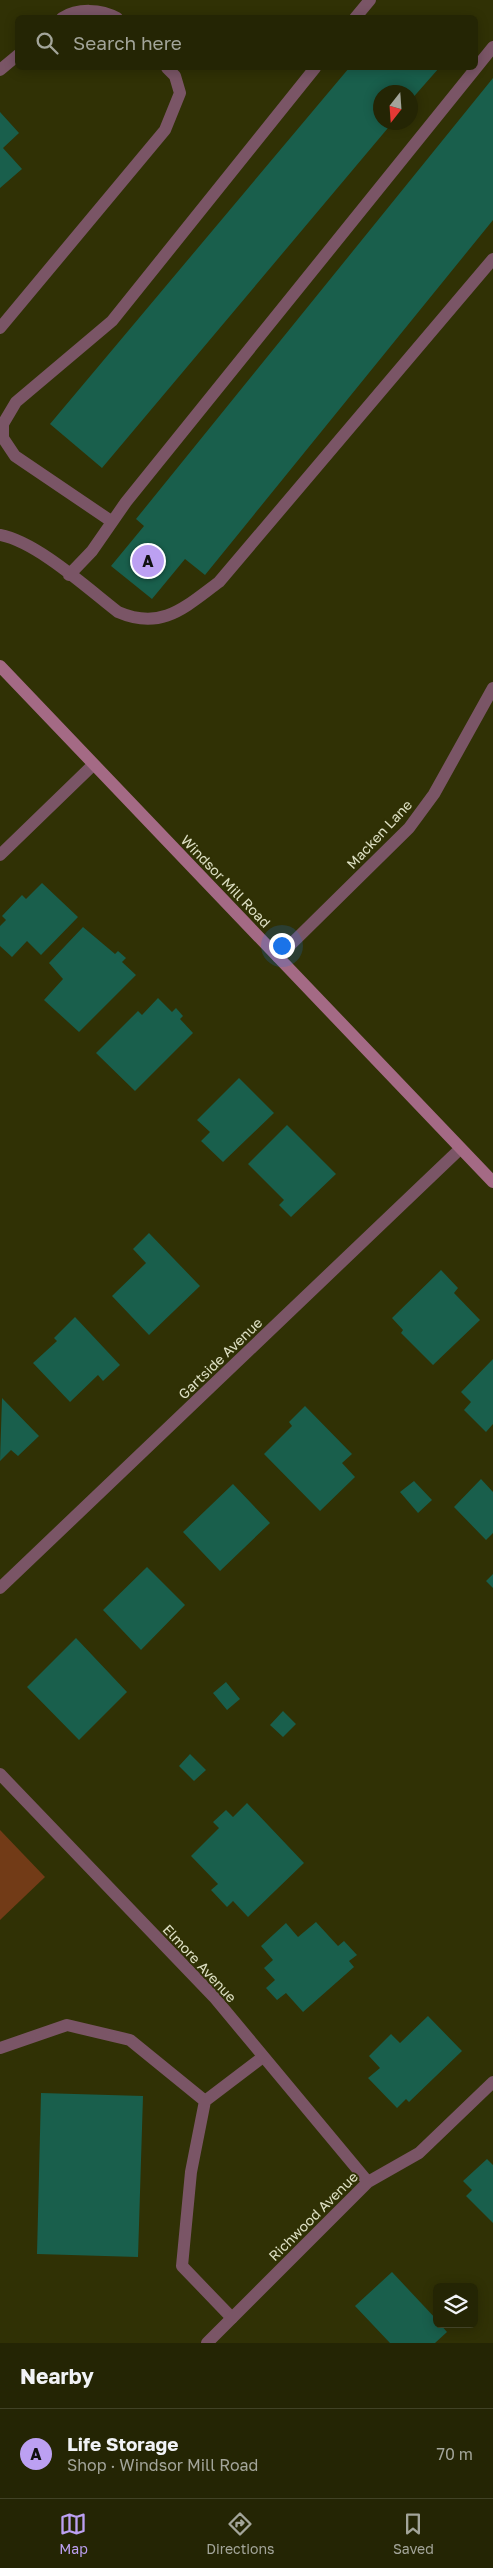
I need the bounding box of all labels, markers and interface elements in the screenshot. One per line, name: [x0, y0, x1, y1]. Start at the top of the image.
search box: [15, 15, 478, 70]
icon: search: [33, 29, 61, 57]
text: Search here: [73, 31, 182, 54]
north arrow: [373, 85, 418, 130]
pin: A: [132, 542, 164, 580]
street label: Macken Lane: [343, 796, 415, 872]
street label: Windsor Mill Road: [178, 831, 274, 931]
your location: [269, 933, 295, 959]
street label: Gartside Avenue: [175, 1314, 265, 1402]
street label: Elmore Avenue: [160, 1921, 240, 2005]
street label: Richwood Avenue: [265, 2168, 361, 2264]
map controls: [433, 2283, 478, 2328]
button: layers: [433, 2283, 478, 2328]
text: Nearby: [20, 2363, 94, 2389]
text: Life Storage: [67, 2432, 178, 2455]
text: A: [30, 2444, 42, 2464]
text: 70 m: [436, 2444, 473, 2464]
text: Shop · Windsor Mill Road: [67, 2455, 258, 2475]
tab: Map: [59, 2510, 88, 2557]
tab: Directions: [206, 2510, 275, 2557]
tab: Saved: [393, 2510, 434, 2557]

